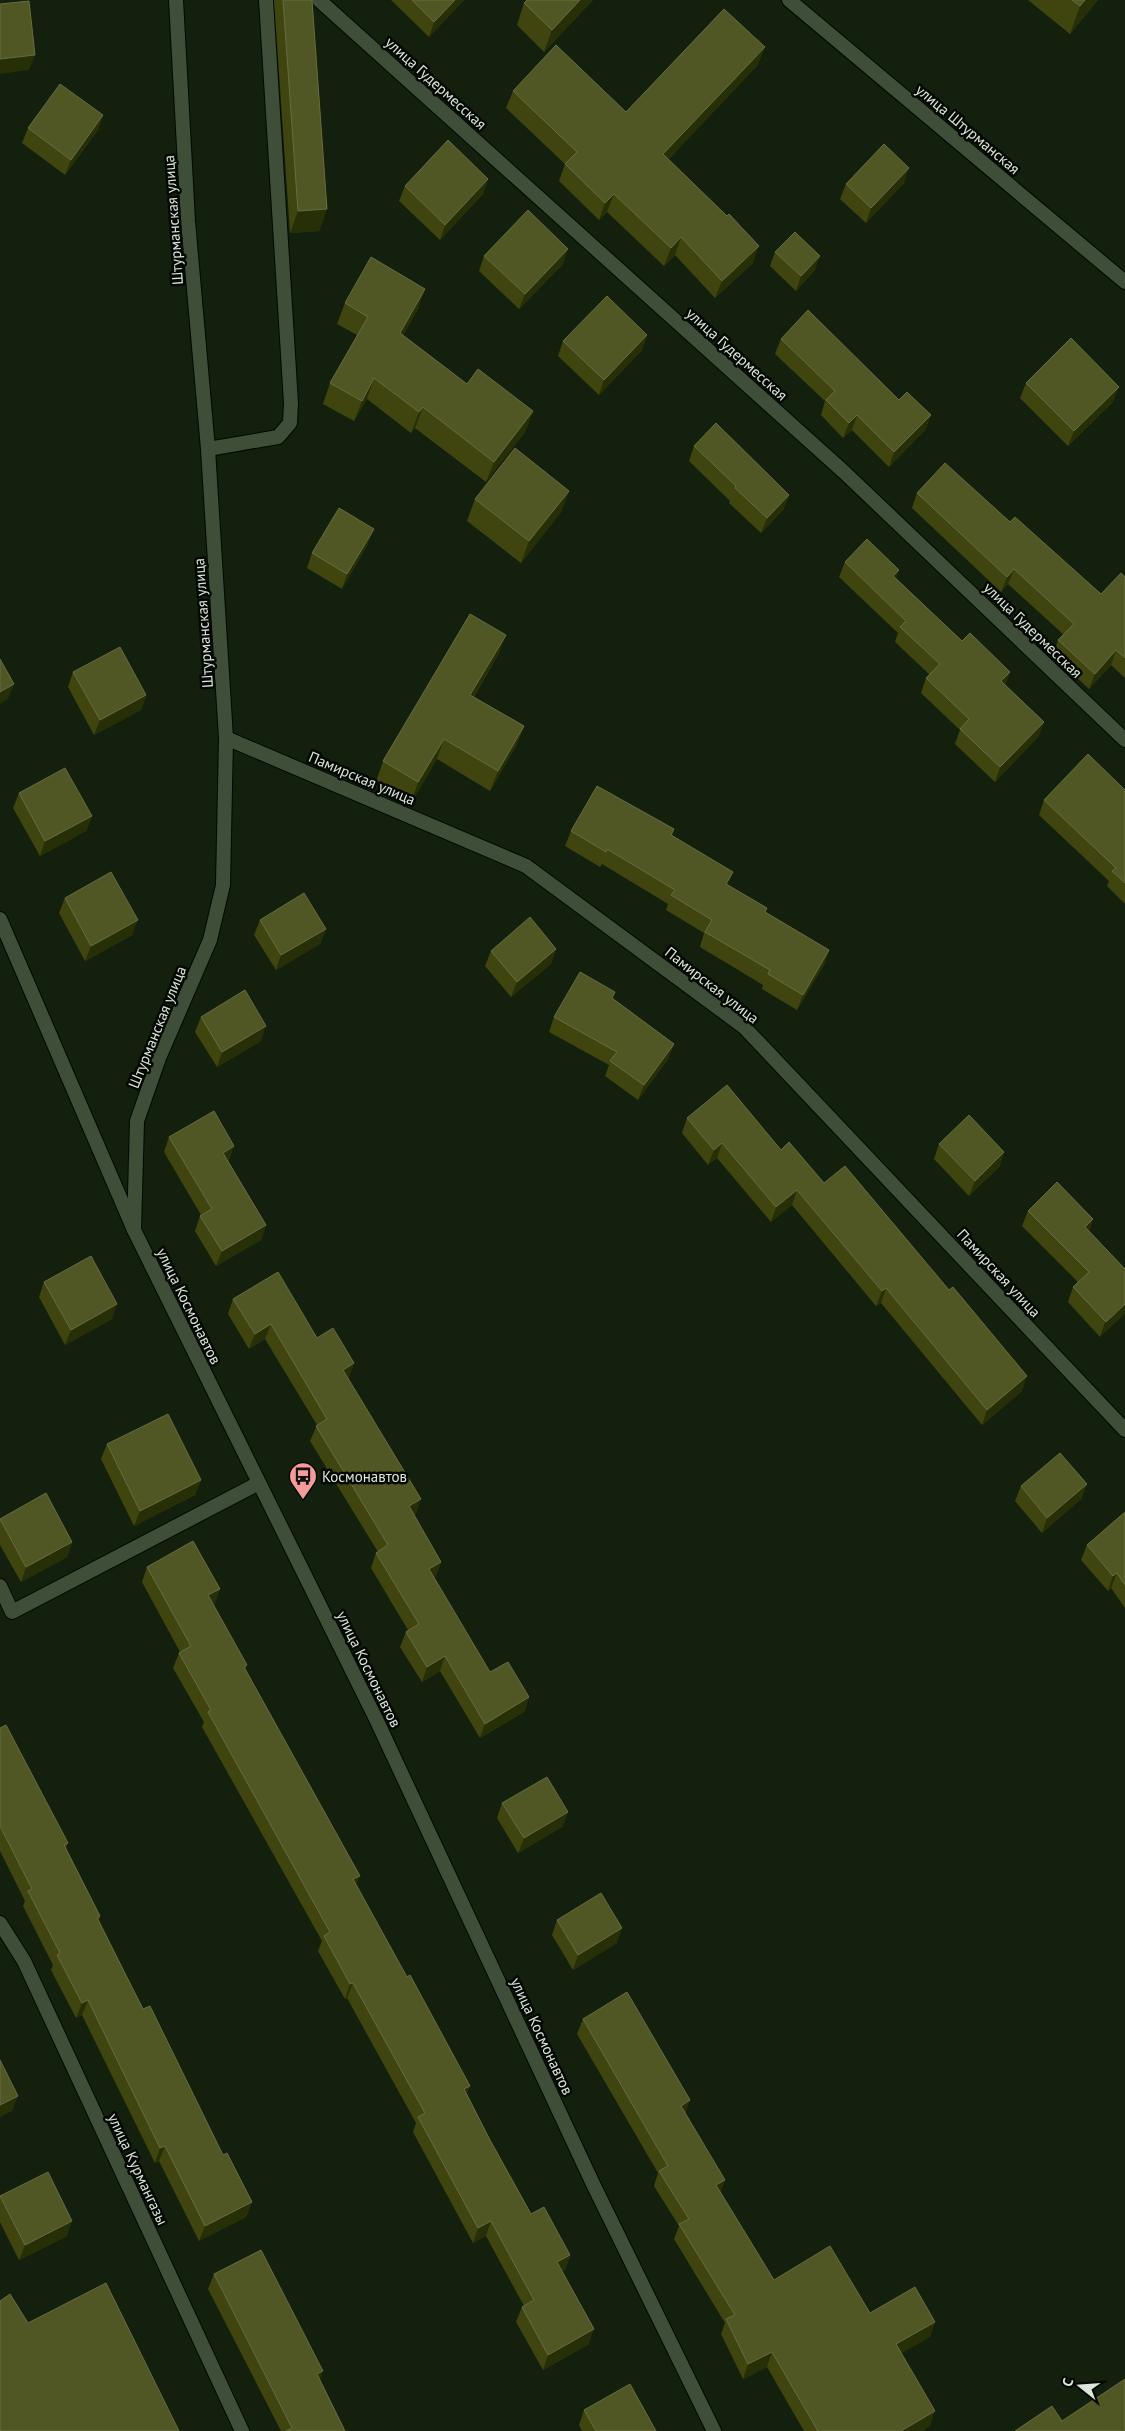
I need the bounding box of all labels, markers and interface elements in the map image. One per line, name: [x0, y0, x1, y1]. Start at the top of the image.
street label: улица Гудермесская: [381, 32, 491, 134]
street label: улица Штурманская: [912, 80, 1024, 178]
street label: Штурманская улица: [159, 154, 187, 286]
street label: улица Гудермесская: [682, 303, 792, 405]
street label: Штурманская улица: [189, 557, 217, 689]
street label: улица Гудермесская: [980, 578, 1086, 682]
street label: Памирская улица: [306, 747, 418, 809]
street label: Памирская улица: [661, 942, 763, 1028]
street label: Штурманская улица: [124, 963, 190, 1091]
street label: Памирская улица: [953, 1225, 1045, 1321]
street label: улица Космонавтов: [153, 1245, 225, 1367]
bus stop icon: Космонавтов: [288, 1461, 318, 1500]
place label: Космонавтов: [322, 1467, 407, 1486]
street label: улица Космонавтов: [333, 1608, 405, 1730]
street label: улица Космонавтов: [507, 1974, 577, 2098]
street label: улица Курмангазы: [104, 2110, 172, 2228]
north arrow: [1055, 2361, 1105, 2411]
text: С: [1058, 2376, 1077, 2389]

